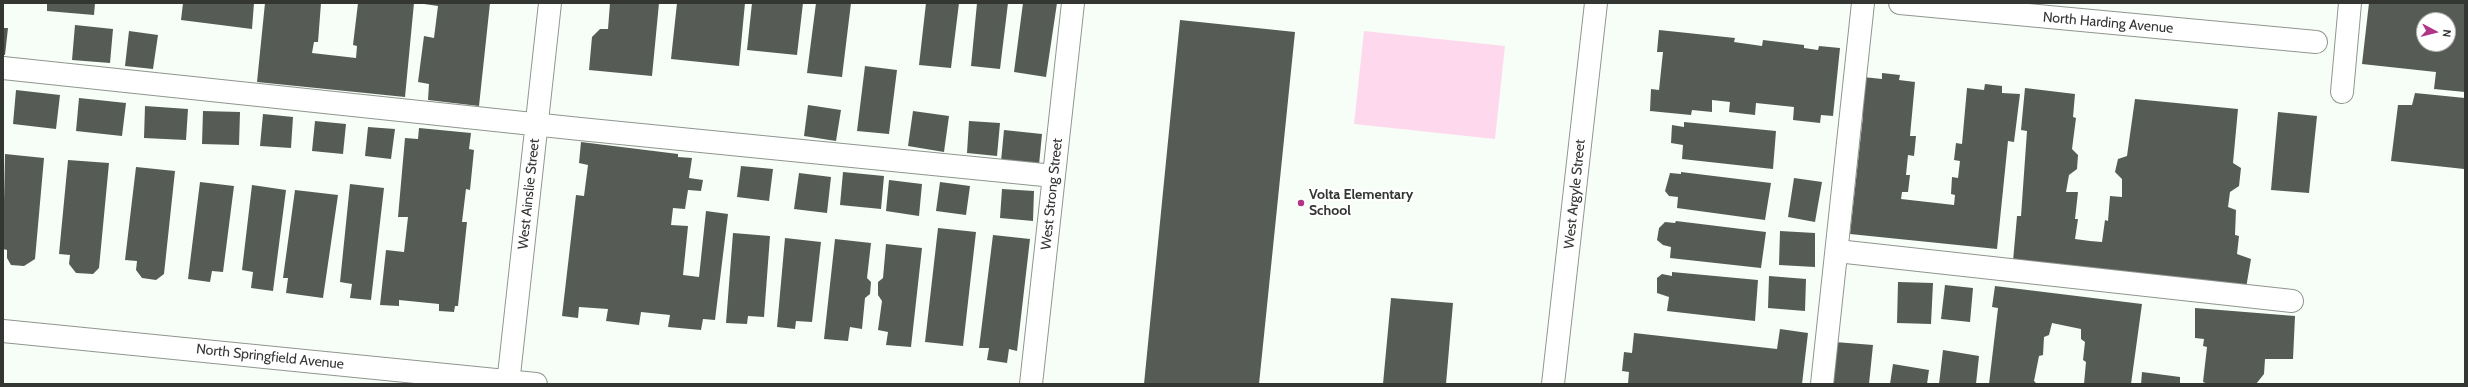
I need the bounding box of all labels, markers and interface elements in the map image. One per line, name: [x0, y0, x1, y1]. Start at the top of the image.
street label: North Harding Avenue: [2042, 9, 2174, 37]
north arrow: [2416, 12, 2456, 52]
text: N: [2439, 29, 2454, 38]
street label: West Strong Street: [1038, 137, 1066, 251]
street label: West Ainslie Street: [515, 138, 543, 250]
street label: West Argyle Street: [1561, 138, 1589, 250]
place label: Volta Elementary School: [1309, 187, 1413, 220]
marker: Volta Elementary School: [1296, 198, 1306, 208]
street label: North Springfield Avenue: [195, 341, 345, 373]

